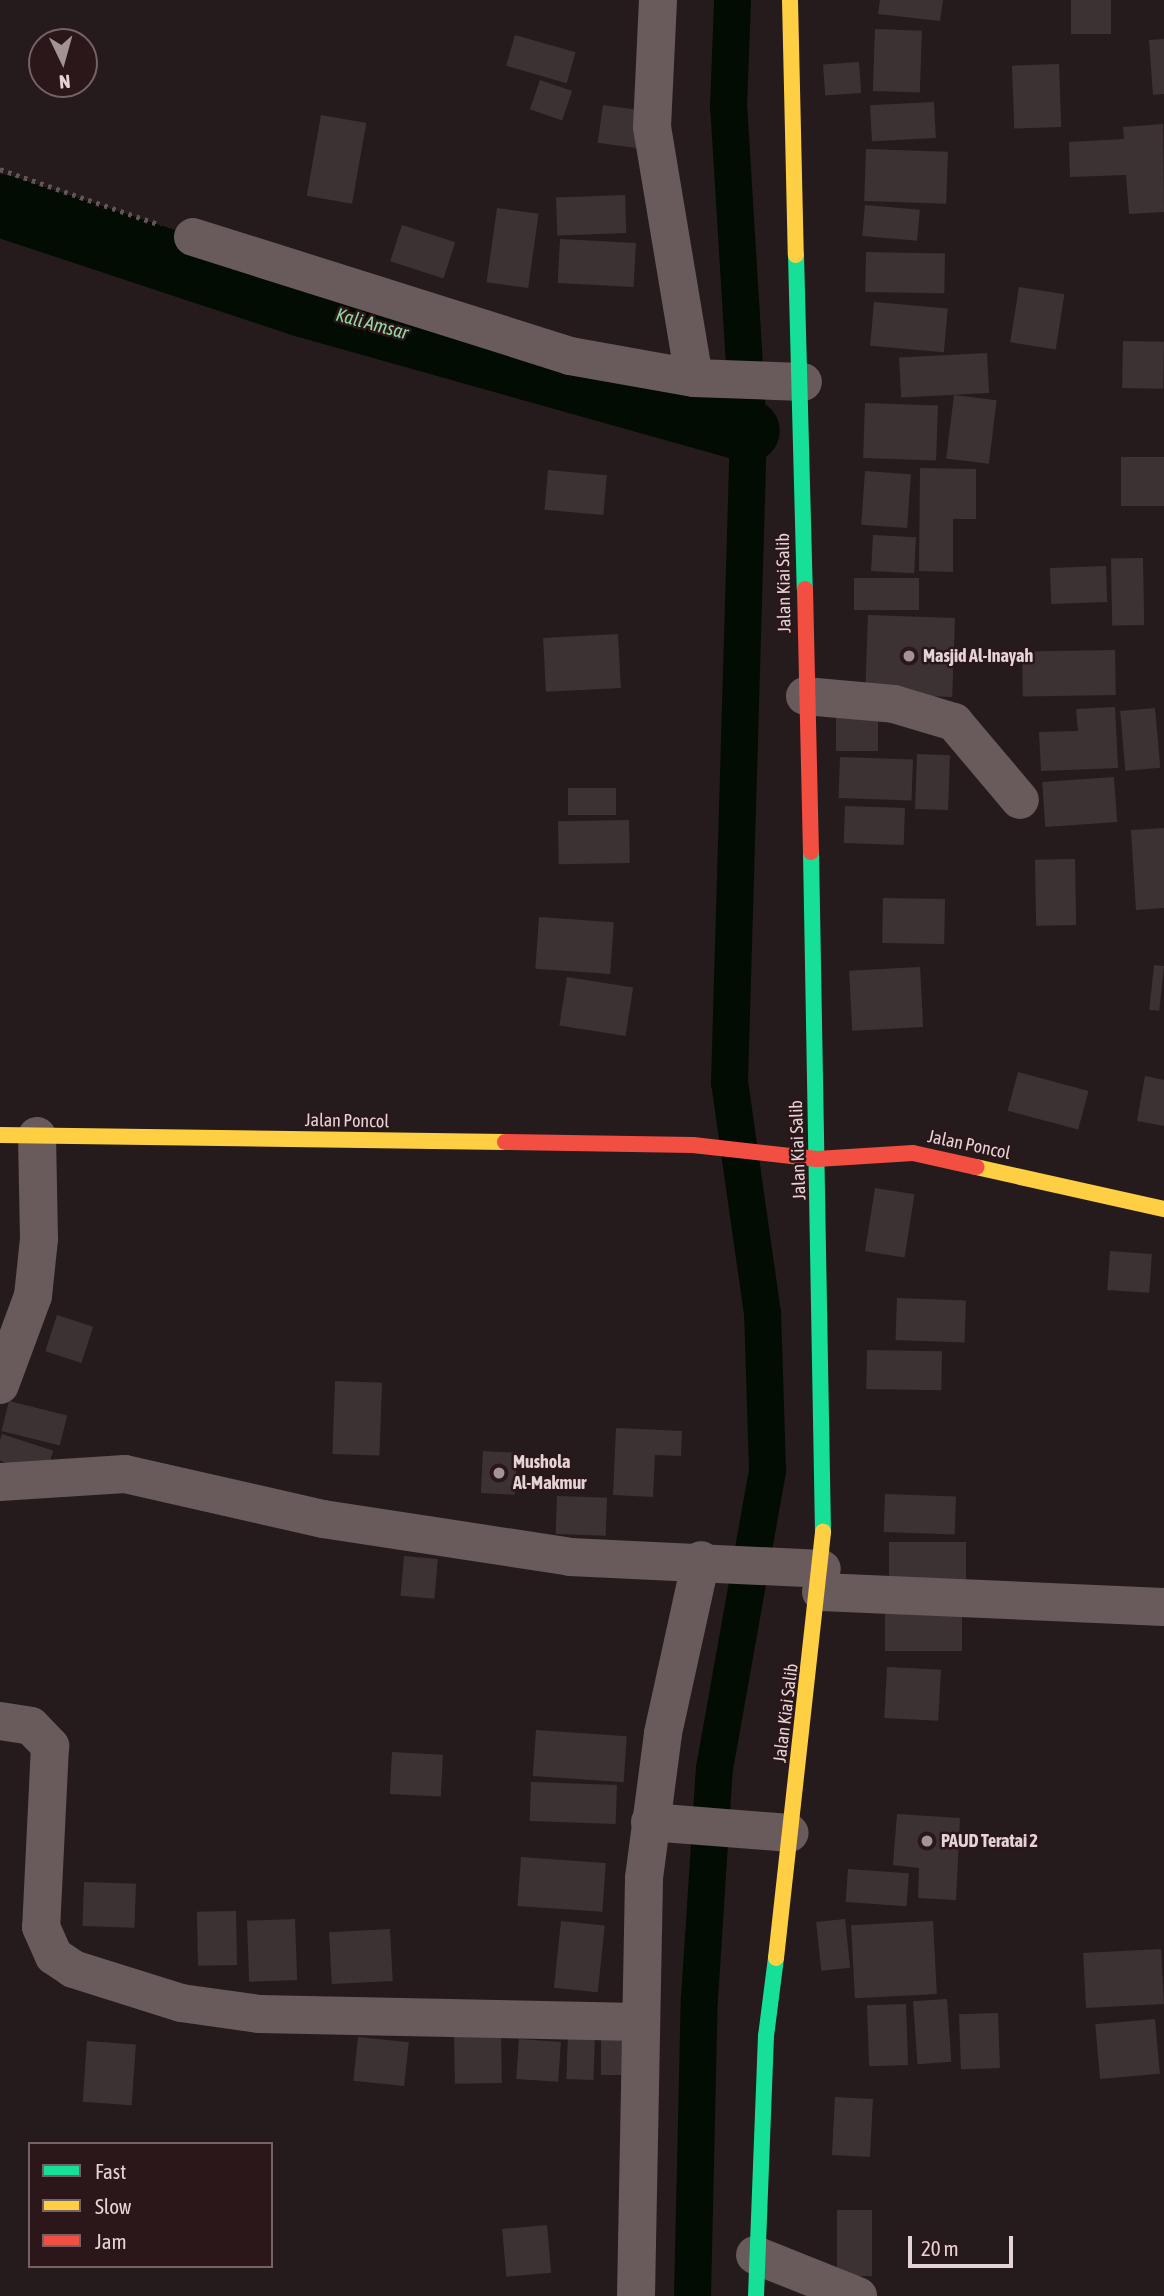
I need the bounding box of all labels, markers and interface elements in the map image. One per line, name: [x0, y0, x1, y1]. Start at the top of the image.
north arrow: [28, 28, 98, 98]
text: N: [58, 70, 71, 93]
water label: Kali Amsar: [333, 303, 411, 345]
street label: Jalan Kiai Salib: [772, 533, 796, 633]
place label: Masjid Al-Inayah: [923, 645, 1033, 667]
marker: Masjid Al-Inayah: [901, 648, 917, 664]
street label: Jalan Kiai Salib: [785, 1100, 811, 1200]
street label: Jalan Poncol: [305, 1109, 389, 1133]
street label: Jalan Poncol: [926, 1126, 1012, 1164]
place label: Mushola Al-Makmur: [513, 1452, 586, 1494]
marker: Mushola Al-Makmur: [491, 1465, 507, 1481]
street label: Jalan Kiai Salib: [769, 1662, 803, 1764]
place label: PAUD Teratai 2: [941, 1830, 1038, 1852]
marker: PAUD Teratai 2: [919, 1833, 935, 1849]
legend: [28, 2142, 273, 2268]
text: Fast: [95, 2159, 126, 2183]
text: Slow: [95, 2194, 131, 2218]
scale bar: [912, 2222, 1017, 2266]
text: Jam: [95, 2229, 127, 2253]
text: 20 m: [921, 2236, 959, 2260]

